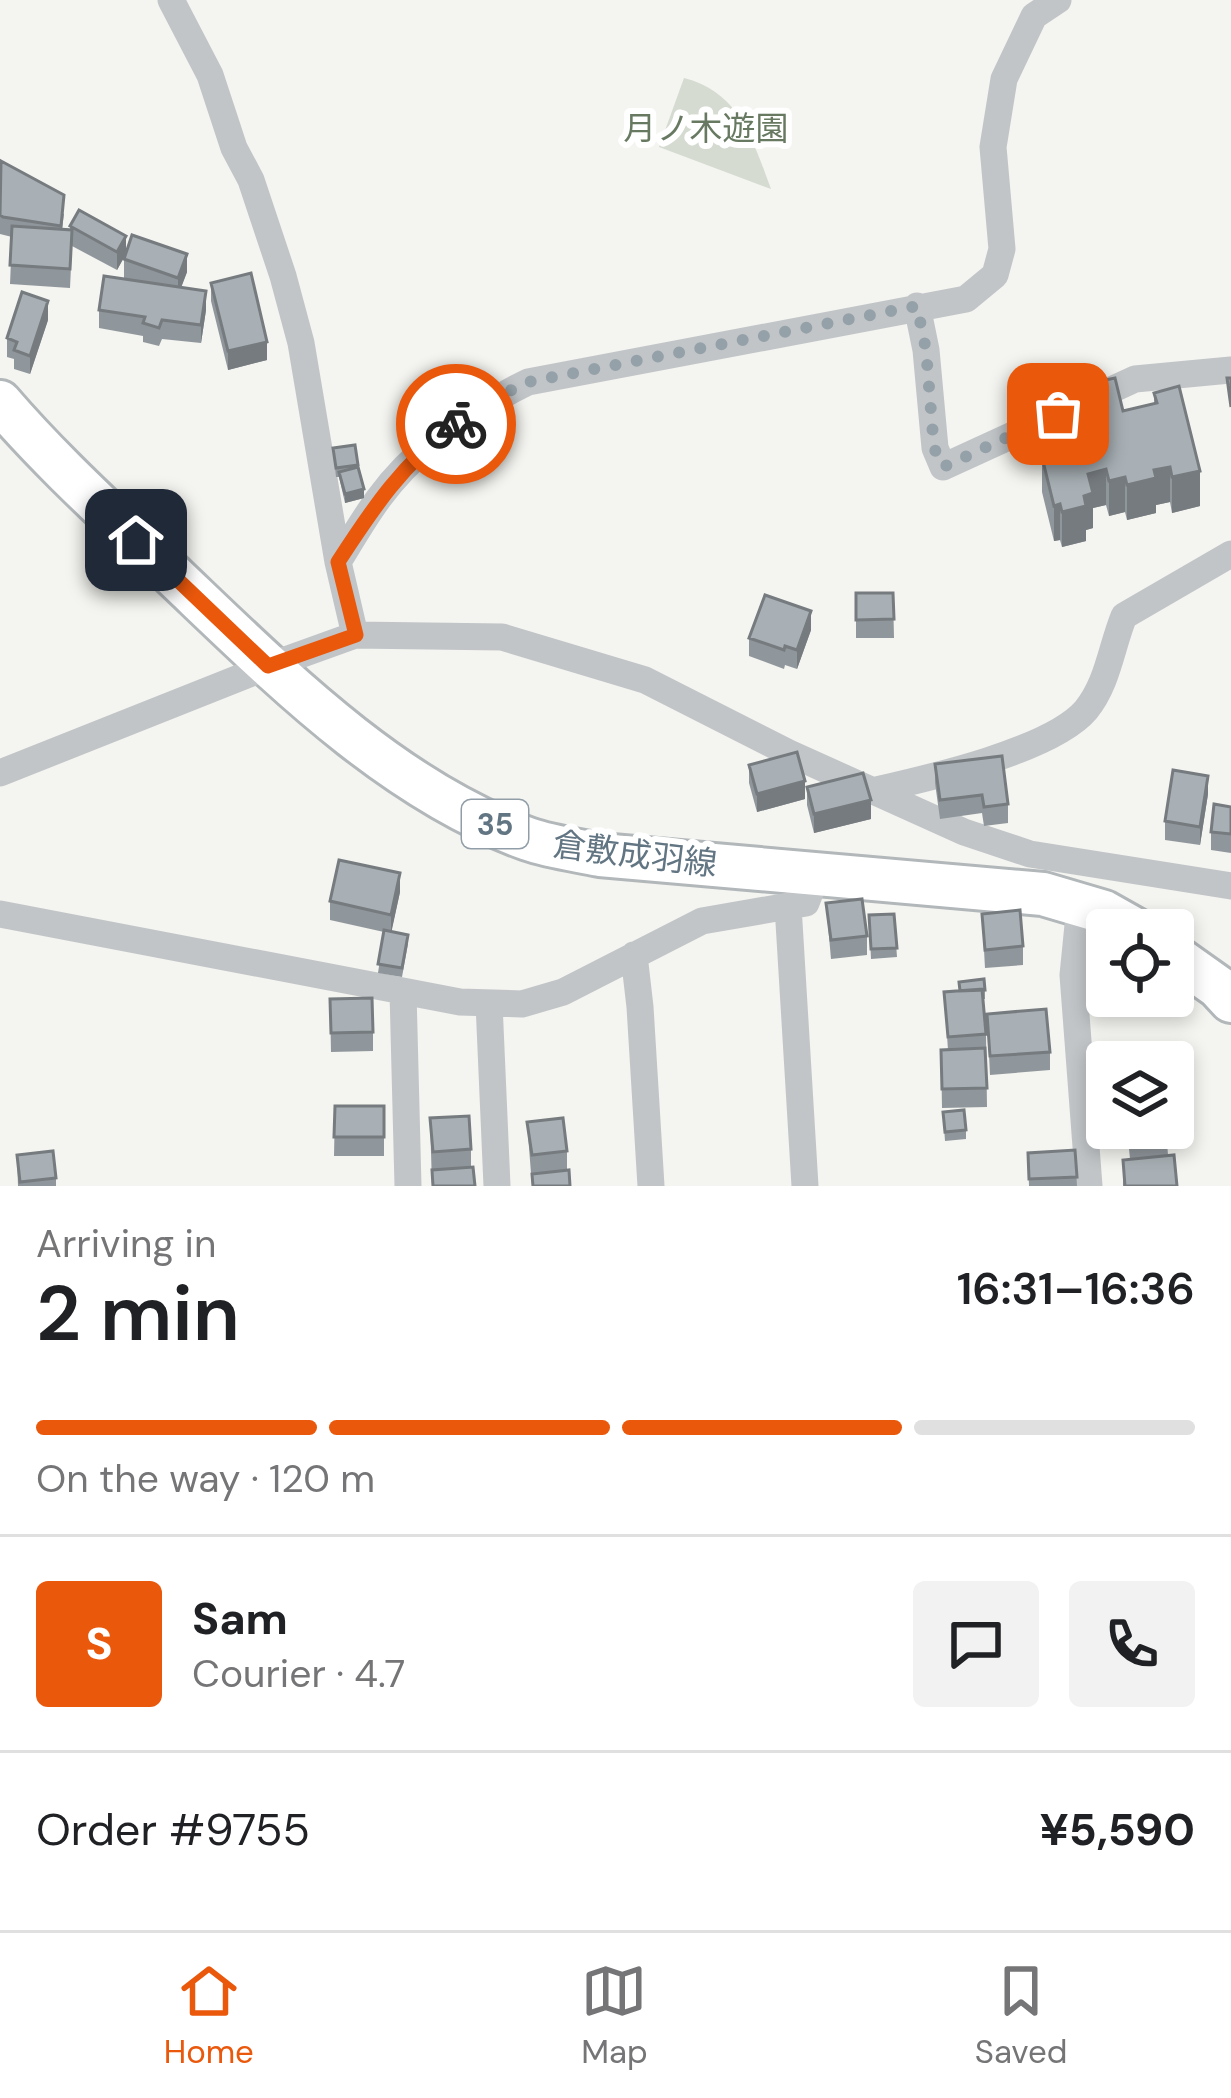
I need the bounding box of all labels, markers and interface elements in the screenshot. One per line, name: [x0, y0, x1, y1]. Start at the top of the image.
park label: 月ノ木遊園: [624, 107, 789, 150]
pin: [1007, 363, 1109, 465]
courier: [396, 364, 516, 484]
icon: bag: [1025, 381, 1091, 447]
icon: bike: [423, 391, 489, 457]
pin: [85, 489, 187, 591]
icon: home: [103, 507, 169, 573]
road number: 35: [462, 800, 528, 848]
street label: 倉敷成羽線: [550, 823, 720, 885]
map controls: [1086, 909, 1194, 1149]
button: locate: [1086, 909, 1194, 1017]
button: layers: [1086, 1041, 1194, 1149]
text: Arriving in: [36, 1218, 216, 1269]
text: 16:31–16:36: [957, 1259, 1195, 1318]
text: 2 min: [36, 1263, 240, 1364]
text: On the way · 120 m: [36, 1453, 375, 1504]
button: chat: [913, 1581, 1039, 1707]
button: phone: [1069, 1581, 1195, 1707]
text: Sam: [192, 1589, 288, 1648]
text: S: [85, 1614, 113, 1673]
text: Courier · 4.7: [192, 1648, 405, 1699]
text: Order #9755: [36, 1800, 310, 1859]
text: ¥5,590: [1040, 1800, 1195, 1859]
tab: Home: [164, 1958, 254, 2073]
tab: Map: [581, 1958, 648, 2073]
tab: Saved: [975, 1958, 1067, 2073]

